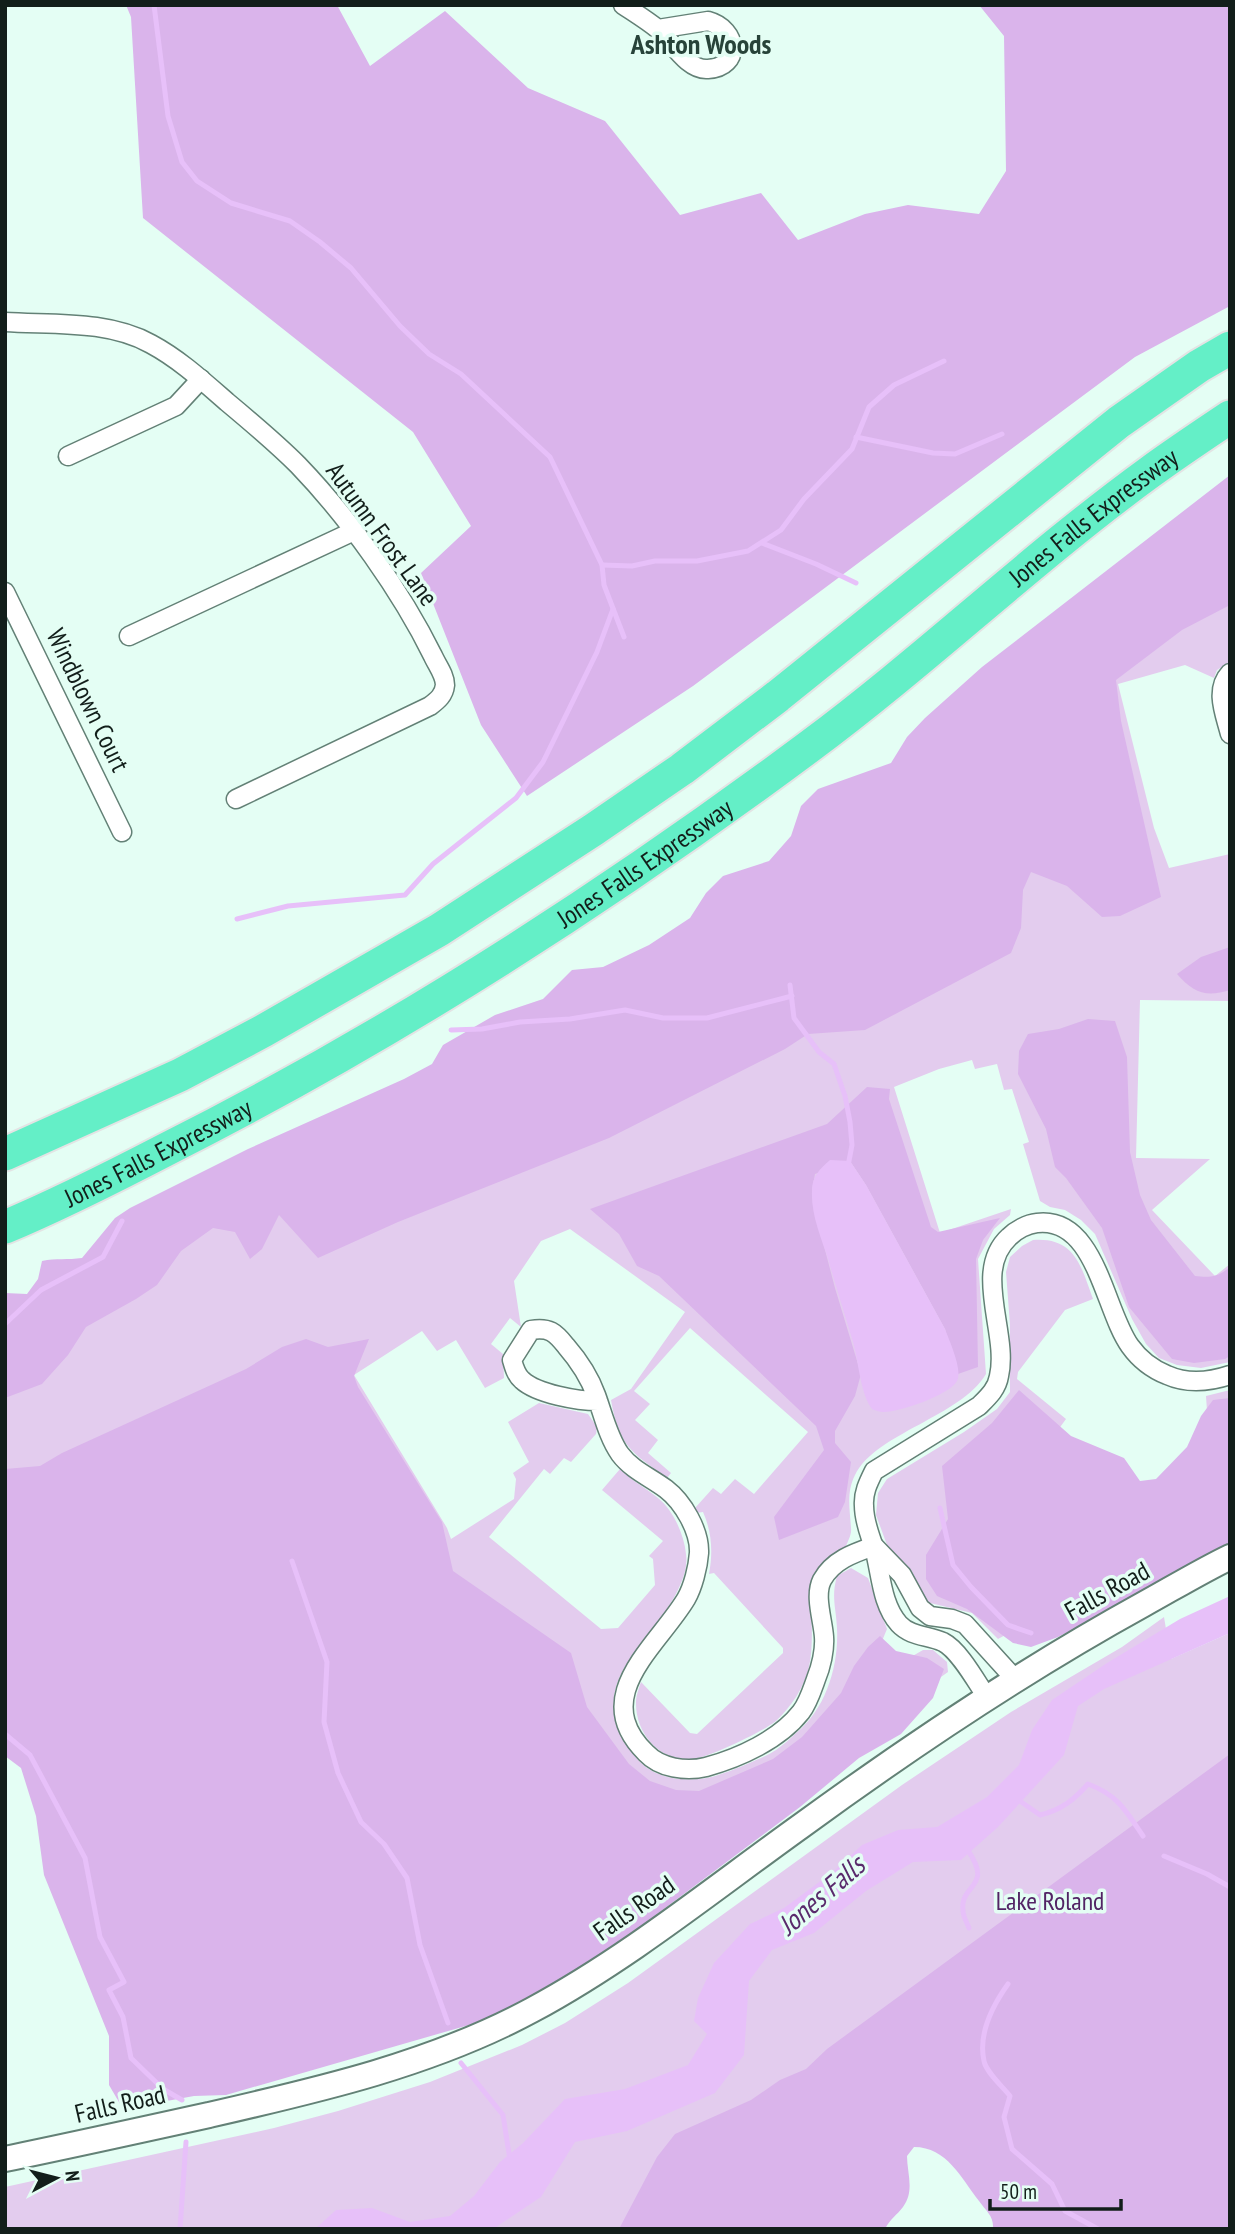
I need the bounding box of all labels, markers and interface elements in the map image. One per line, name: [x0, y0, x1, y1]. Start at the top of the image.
district label: Ashton Woods: [630, 25, 772, 62]
street label: Jones Falls Expressway: [1001, 440, 1184, 594]
street label: Autumn Frost Lane: [319, 455, 446, 612]
street label: Windblown Court: [40, 623, 137, 777]
street label: Jones Falls Expressway: [550, 791, 739, 935]
street label: Jones Falls Expressway: [58, 1091, 257, 1214]
street label: Falls Road: [1059, 1554, 1155, 1627]
water label: Jones Falls: [769, 1845, 874, 1943]
street label: Falls Road: [587, 1868, 681, 1947]
park label: Lake Roland: [996, 1884, 1104, 1917]
street label: Falls Road: [71, 2077, 168, 2130]
north arrow: [21, 2143, 91, 2213]
scale bar: [990, 2168, 1121, 2212]
text: N: [60, 2169, 85, 2182]
text: 50 m: [1000, 2178, 1037, 2205]

